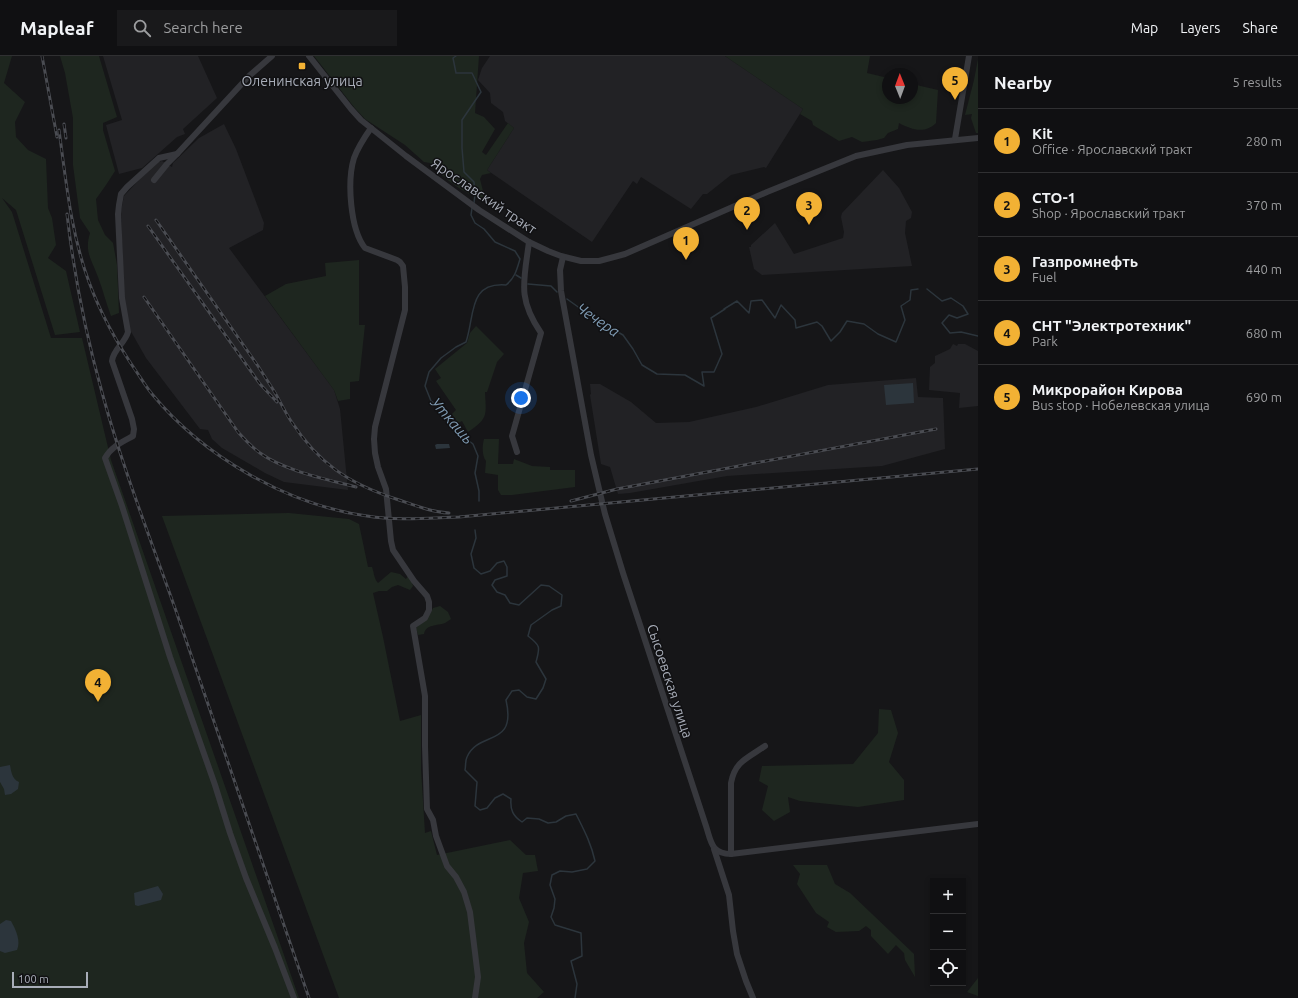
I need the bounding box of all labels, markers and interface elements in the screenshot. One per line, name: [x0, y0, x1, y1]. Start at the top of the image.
search box: [117, 10, 397, 46]
text: Mapleaf: [20, 17, 93, 39]
icon: search: [131, 17, 153, 39]
text: Search here: [163, 19, 243, 36]
text: Map: [1131, 20, 1158, 36]
text: Layers: [1180, 20, 1220, 36]
text: Share: [1242, 20, 1278, 36]
marker: Оленинская улица: [297, 61, 307, 71]
pin: 5: [942, 67, 968, 100]
north arrow: [882, 68, 918, 104]
place label: Оленинская улица: [241, 73, 363, 89]
text: Nearby: [994, 73, 1052, 92]
text: 5 results: [1232, 75, 1282, 89]
text: Kit: [1032, 125, 1053, 142]
text: 1: [1003, 134, 1011, 148]
text: 280 m: [1246, 134, 1282, 148]
text: Office · Ярославский тракт: [1032, 142, 1192, 156]
street label: Ярославский тракт: [428, 155, 540, 237]
text: СТО-1: [1032, 189, 1076, 206]
pin: 3: [796, 192, 822, 225]
pin: 2: [734, 197, 760, 230]
text: 2: [1003, 198, 1011, 212]
text: 370 m: [1246, 198, 1282, 212]
text: Shop · Ярославский тракт: [1032, 206, 1185, 220]
pin: 1: [673, 227, 699, 260]
text: Газпромнефть: [1032, 253, 1138, 270]
text: 3: [1003, 262, 1011, 276]
text: 440 m: [1246, 262, 1282, 276]
text: Fuel: [1032, 270, 1057, 284]
water label: Чечера: [574, 299, 623, 340]
text: СНТ "Электротехник": [1032, 317, 1191, 334]
text: 4: [1003, 326, 1011, 340]
text: 680 m: [1246, 326, 1282, 340]
text: Park: [1032, 334, 1058, 348]
text: Микрорайон Кирова: [1032, 381, 1183, 398]
your location: [511, 388, 531, 408]
text: 5: [1003, 390, 1011, 404]
text: 690 m: [1246, 390, 1282, 404]
water label: Уткашь: [427, 393, 477, 447]
text: Bus stop · Нобелевская улица: [1032, 398, 1210, 412]
street label: Сысоевская улица: [644, 622, 696, 740]
pin: 4: [85, 669, 111, 702]
map controls: [930, 878, 966, 986]
button: +: [930, 878, 966, 914]
button: −: [930, 914, 966, 950]
button: locate: [930, 950, 966, 986]
scale bar: [12, 970, 88, 989]
text: 100 m: [18, 973, 49, 985]

